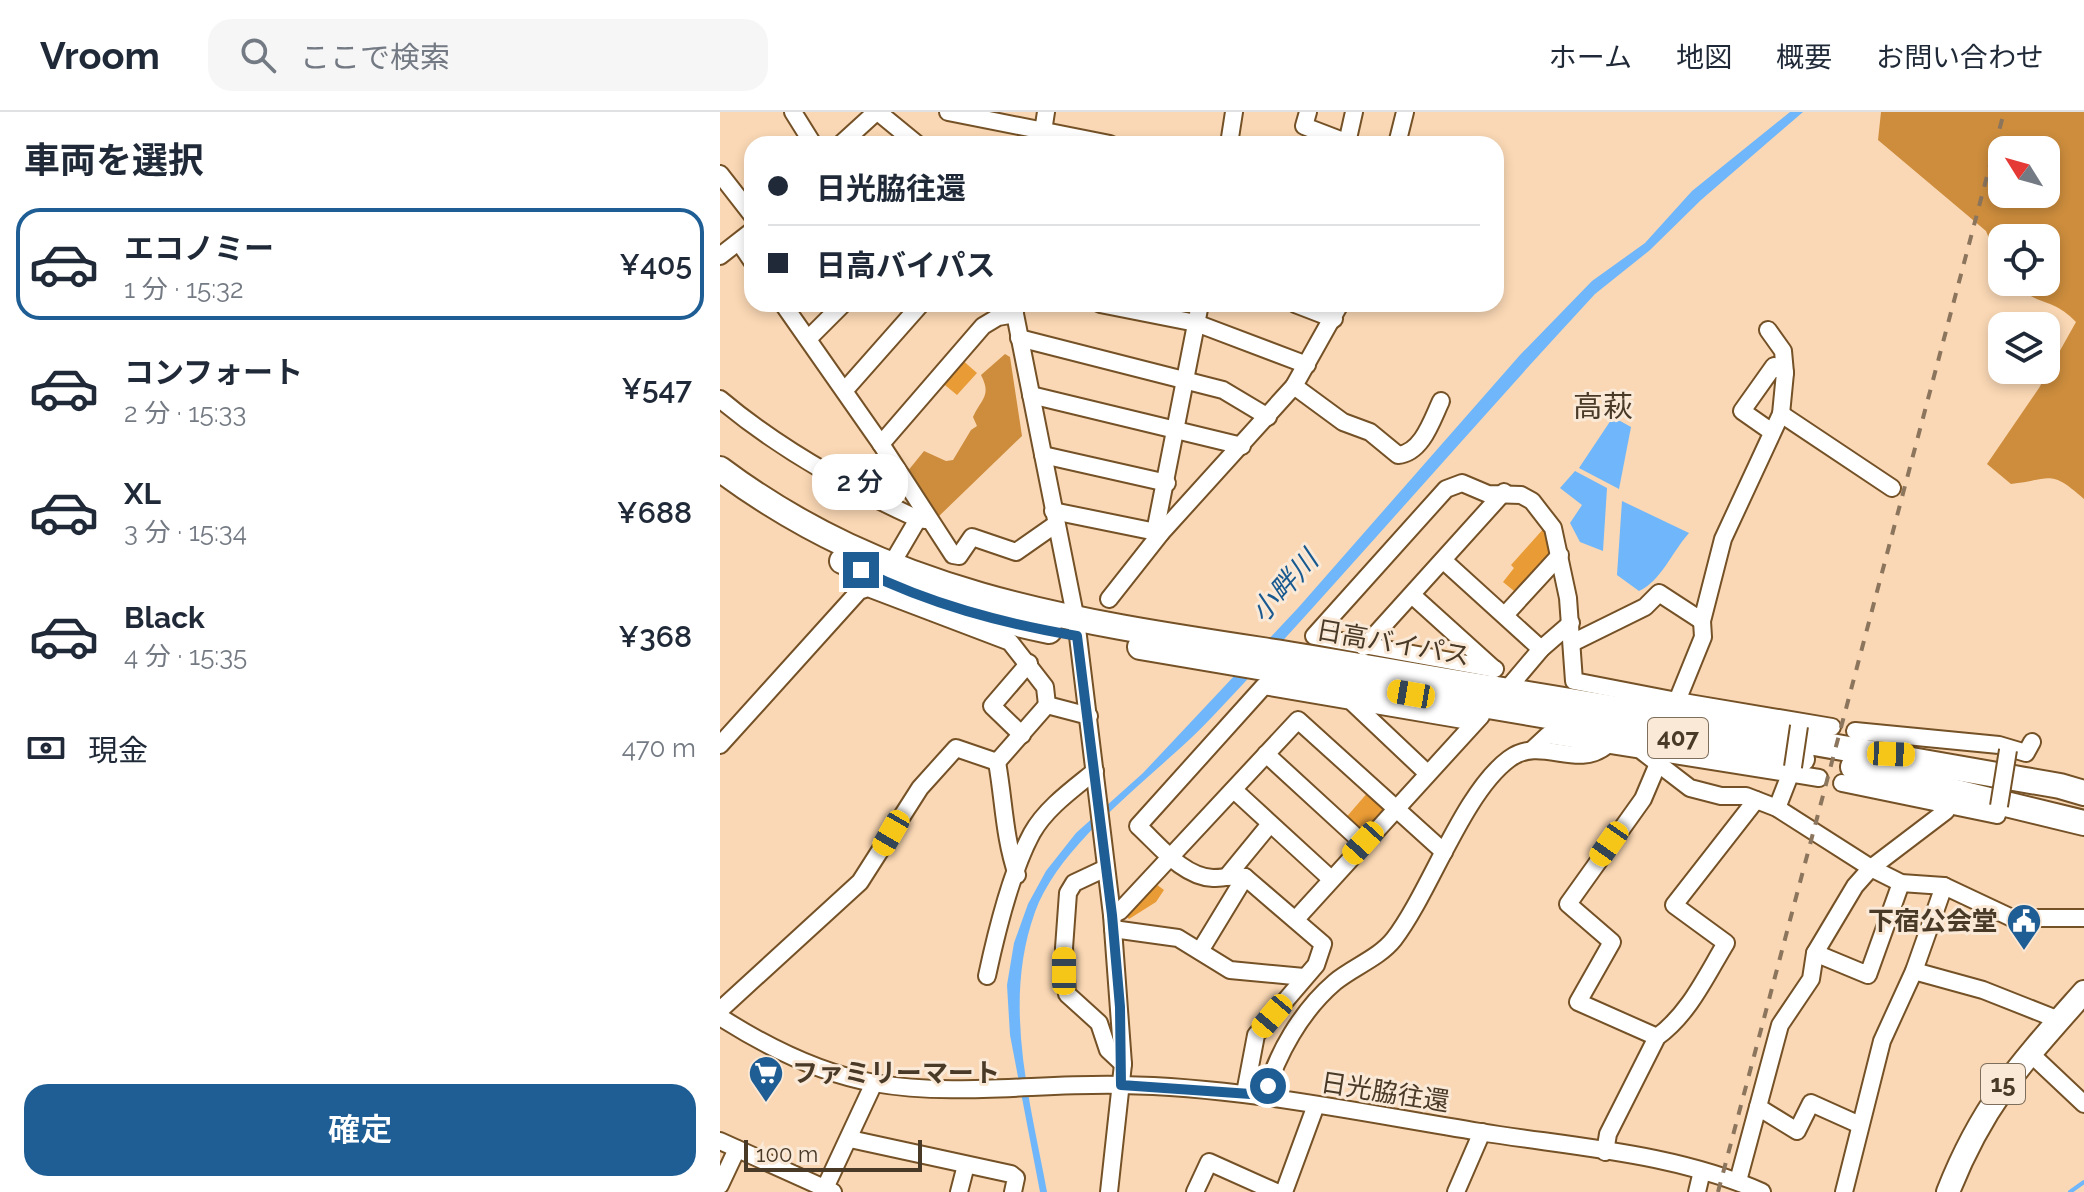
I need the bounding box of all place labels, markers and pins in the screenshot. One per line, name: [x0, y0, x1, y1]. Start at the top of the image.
public building icon: 下宿公会堂: [2005, 902, 2043, 952]
place label: 下宿公会堂: [1868, 906, 1998, 936]
supermarket icon: ファミリーマート: [747, 1054, 785, 1104]
place label: ファミリーマート: [792, 1058, 1000, 1088]

